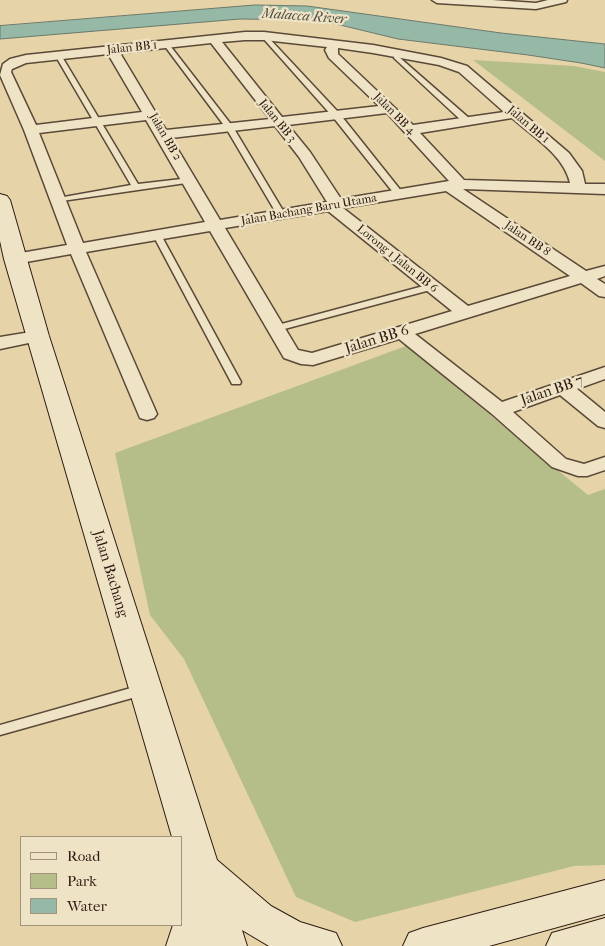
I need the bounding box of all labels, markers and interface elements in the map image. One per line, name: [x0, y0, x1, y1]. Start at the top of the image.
water label: Malacca River: [261, 6, 347, 28]
street label: Jalan BB 1: [106, 38, 158, 58]
street label: Jalan BB 4: [370, 90, 418, 138]
street label: Jalan BB 3: [255, 97, 299, 145]
street label: Jalan BB 1: [504, 103, 552, 147]
street label: Jalan BB 2: [146, 111, 184, 163]
street label: Jalan Bachang Baru Utama: [240, 191, 378, 229]
street label: Jalan BB 8: [501, 218, 553, 260]
street label: Lorong 1 Jalan BB 6: [354, 222, 440, 296]
street label: Jalan BB 6: [343, 322, 411, 358]
street label: Jalan BB 7: [518, 372, 586, 410]
street label: Jalan Bachang: [88, 528, 132, 620]
legend: [20, 836, 182, 926]
text: Road: [67, 847, 100, 865]
text: Park: [67, 872, 97, 890]
text: Water: [67, 897, 107, 915]

